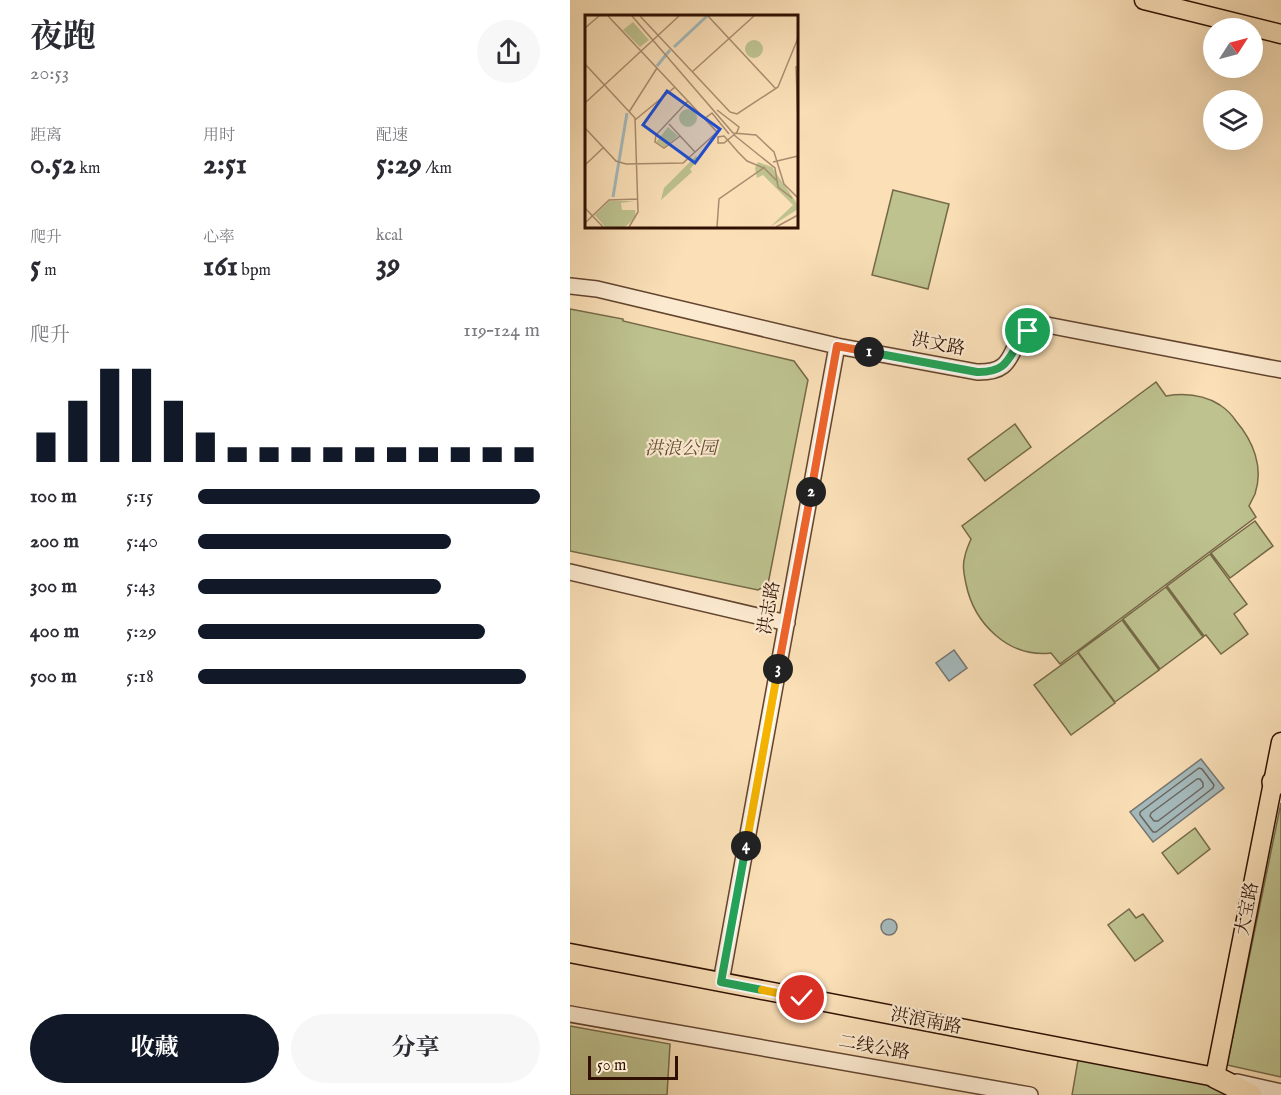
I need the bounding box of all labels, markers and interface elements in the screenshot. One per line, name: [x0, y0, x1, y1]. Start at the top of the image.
inset map: [585, 15, 798, 228]
text: 夜跑: [30, 17, 96, 59]
north arrow: [1203, 18, 1263, 78]
map controls: [1203, 18, 1263, 150]
button: share: [477, 20, 540, 83]
text: 20:53: [30, 61, 69, 86]
button: layers: [1203, 90, 1263, 150]
text: 距离: [30, 126, 62, 146]
text: 用时: [203, 126, 235, 146]
text: 配速: [376, 126, 408, 146]
text: 0.52: [30, 146, 76, 184]
text: 2:51: [203, 146, 247, 184]
text: 5:29: [376, 146, 422, 184]
text: km: [76, 159, 100, 179]
text: /km: [422, 159, 452, 179]
text: kcal: [376, 226, 403, 246]
text: 爬升: [30, 228, 62, 248]
text: 心率: [203, 228, 235, 248]
text: 39: [376, 246, 400, 284]
text: 5: [30, 248, 41, 286]
text: 161: [203, 248, 238, 286]
text: m: [41, 261, 57, 281]
text: bpm: [238, 261, 271, 281]
pin: [1002, 305, 1053, 356]
icon: arrive: [1011, 314, 1044, 347]
text: 119–124 m: [463, 318, 540, 343]
text: 爬升: [30, 323, 70, 348]
street label: 洪文路: [909, 329, 967, 361]
pin: 1: [854, 337, 884, 367]
text: 1: [866, 342, 872, 362]
park label: 洪浪公园: [645, 438, 720, 461]
pin: 2: [796, 477, 826, 507]
text: 2: [807, 482, 815, 502]
text: 100 m: [30, 484, 77, 509]
text: 5:15: [126, 484, 153, 509]
text: 200 m: [30, 529, 79, 554]
text: 5:40: [126, 529, 158, 554]
text: 300 m: [30, 574, 77, 599]
text: 5:43: [126, 574, 156, 599]
street label: 洪志路: [754, 579, 786, 637]
text: 400 m: [30, 619, 79, 644]
text: 5:29: [126, 619, 157, 644]
pin: 3: [763, 654, 793, 684]
text: 3: [775, 659, 781, 679]
text: 500 m: [30, 664, 77, 689]
text: 5:18: [126, 664, 154, 689]
pin: 4: [731, 831, 761, 861]
text: 4: [742, 836, 750, 856]
street label: 大宝路: [1232, 880, 1264, 938]
pin: [776, 972, 827, 1023]
icon: check: [785, 981, 818, 1014]
street label: 洪浪南路: [888, 1004, 964, 1040]
button: 收藏: [30, 1014, 279, 1083]
button: 分享: [291, 1014, 540, 1083]
street label: 二线公路: [837, 1030, 911, 1066]
scale bar: [588, 1053, 678, 1080]
text: 50 m: [597, 1056, 626, 1076]

